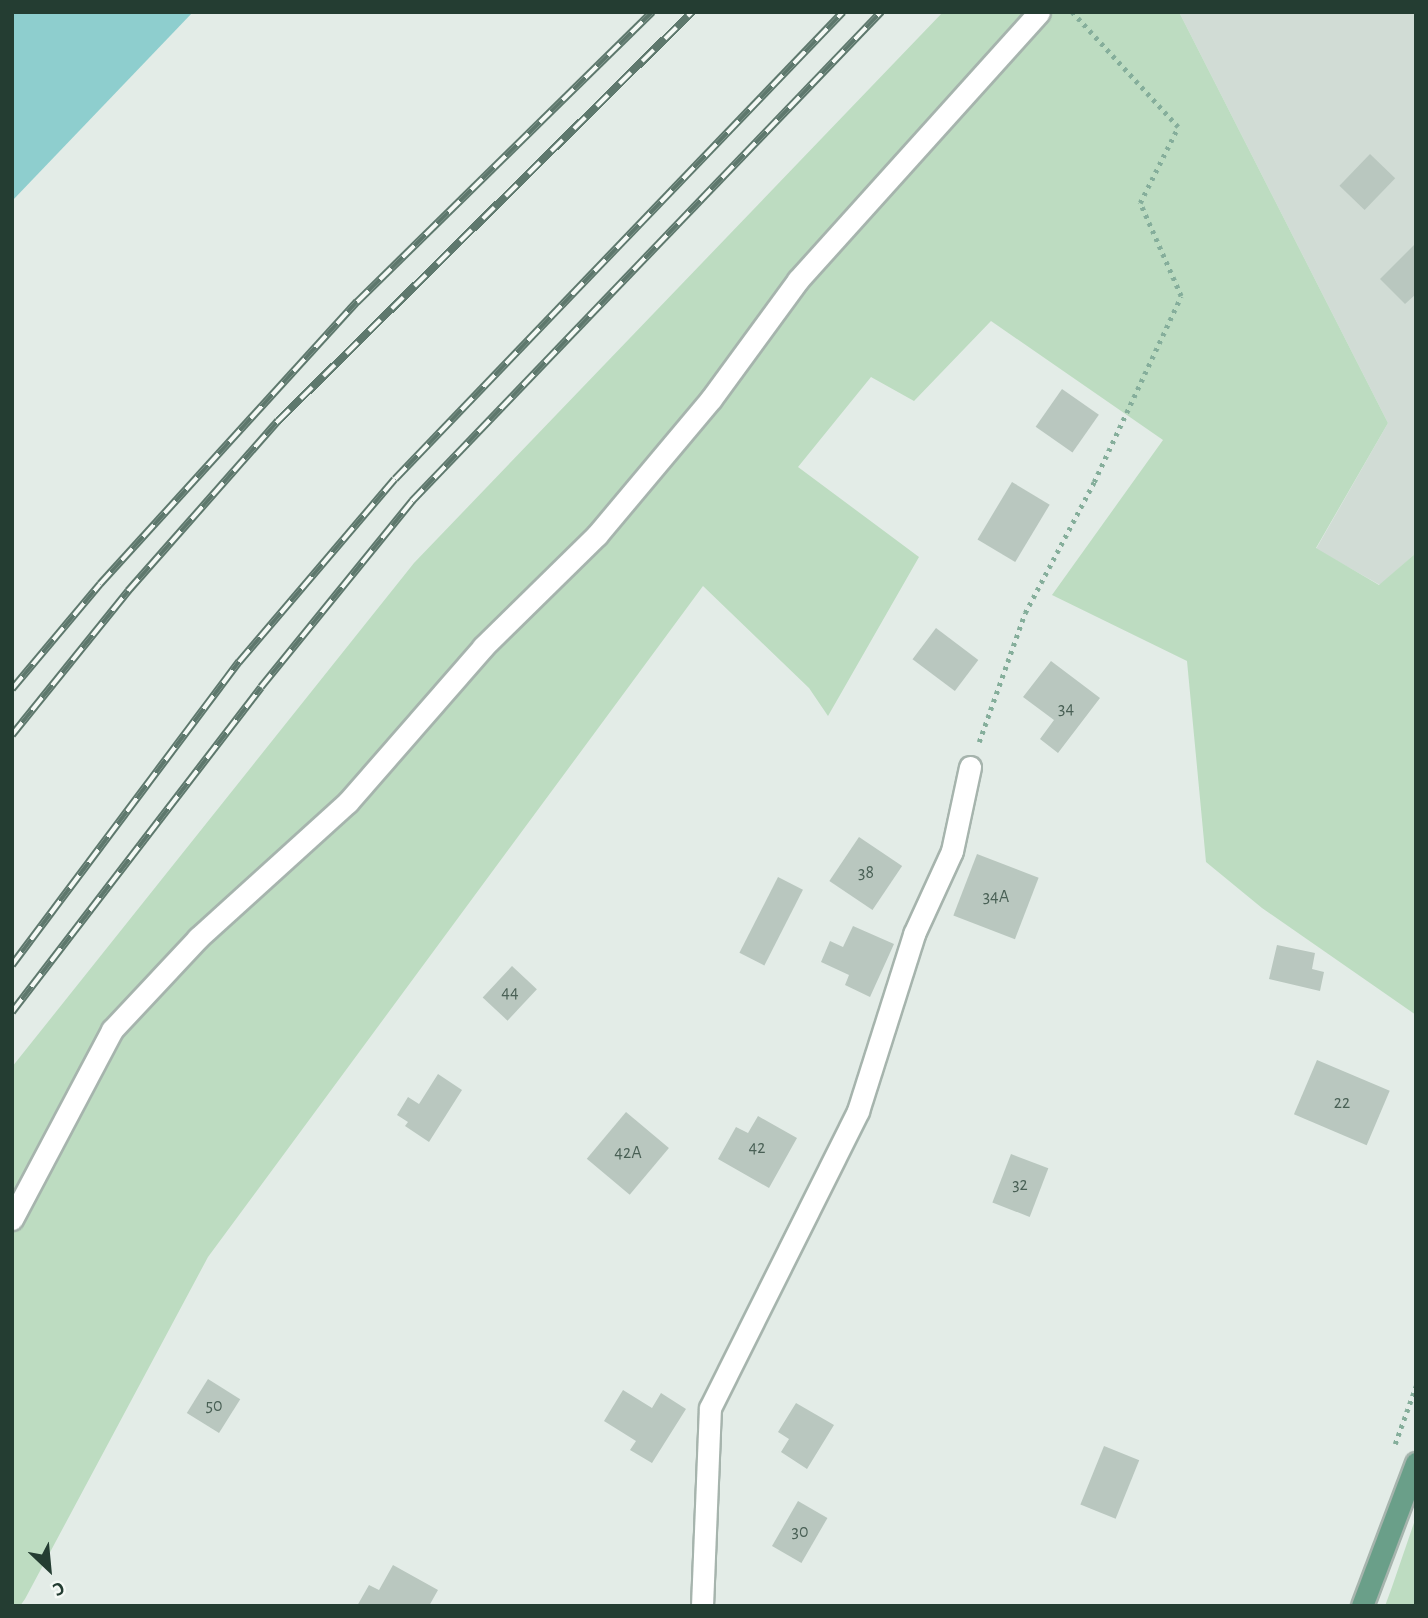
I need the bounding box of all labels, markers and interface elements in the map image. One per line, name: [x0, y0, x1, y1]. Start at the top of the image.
house number: 34: [1058, 698, 1074, 720]
house number: 38: [858, 862, 874, 884]
house number: 34А: [983, 886, 1009, 908]
house number: 44: [501, 982, 519, 1004]
house number: 22: [1334, 1092, 1350, 1114]
house number: 42: [749, 1137, 765, 1159]
house number: 42А: [614, 1142, 642, 1164]
house number: 32: [1012, 1174, 1028, 1196]
house number: 50: [205, 1395, 223, 1417]
house number: 30: [792, 1521, 808, 1543]
north arrow: [14, 1534, 84, 1604]
text: С: [50, 1577, 67, 1599]

